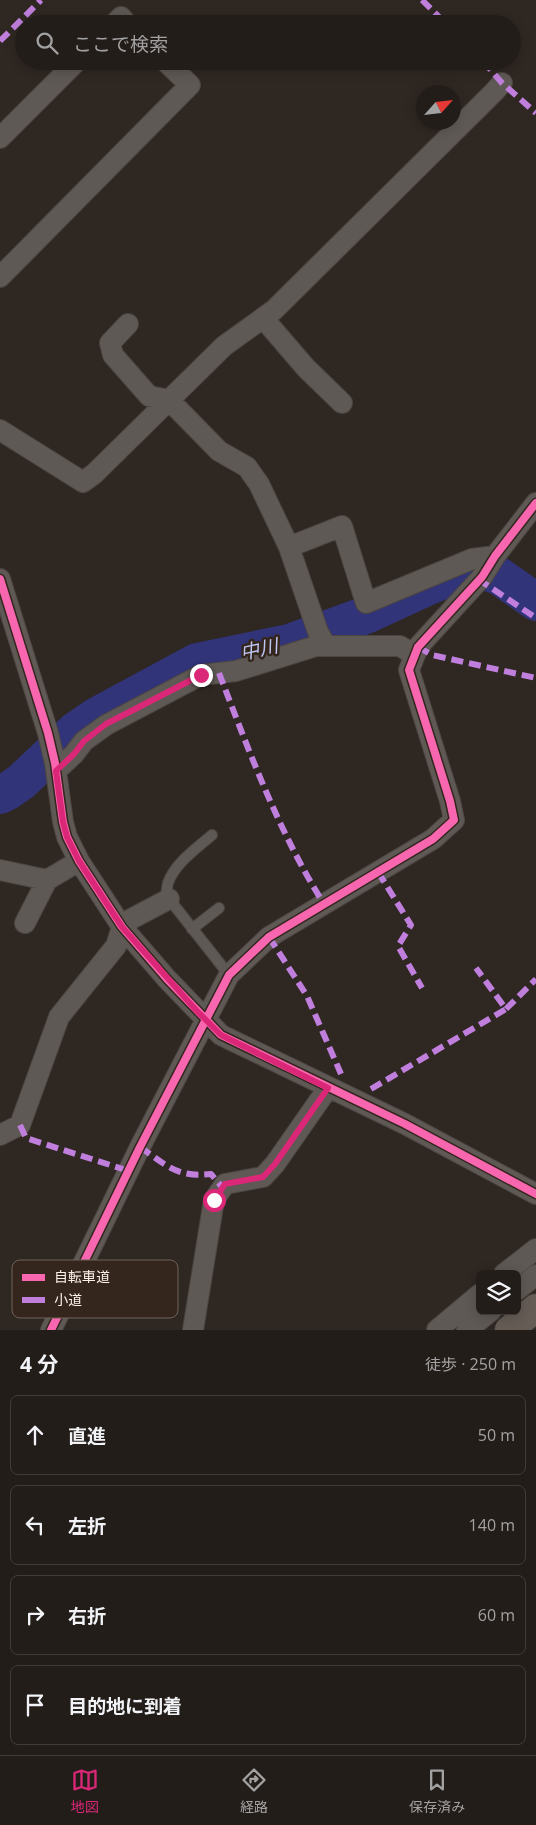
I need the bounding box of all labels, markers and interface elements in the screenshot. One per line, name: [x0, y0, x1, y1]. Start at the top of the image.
search box: [15, 15, 521, 70]
icon: search: [33, 29, 61, 57]
text: ここで検索: [73, 31, 168, 57]
north arrow: [416, 85, 461, 130]
water label: 中川: [238, 632, 282, 666]
route end: [190, 664, 213, 687]
route start: [203, 1189, 226, 1212]
legend: [12, 1260, 178, 1318]
text: 自転車道: [54, 1267, 110, 1286]
map controls: [476, 1270, 521, 1315]
button: layers: [476, 1270, 521, 1315]
text: 小道: [54, 1290, 82, 1309]
text: 4 分: [20, 1350, 58, 1378]
text: 徒歩 · 250 m: [425, 1353, 516, 1375]
icon: ahead: [21, 1421, 49, 1449]
text: 直進: [68, 1423, 106, 1449]
text: 50 m: [478, 1424, 515, 1446]
icon: left: [21, 1511, 49, 1539]
text: 左折: [68, 1513, 106, 1539]
text: 140 m: [469, 1514, 515, 1536]
icon: right: [21, 1601, 49, 1629]
text: 右折: [68, 1603, 106, 1629]
text: 60 m: [478, 1604, 515, 1626]
icon: arrive: [21, 1691, 49, 1719]
text: 目的地に到着: [68, 1693, 182, 1719]
tab: 地図: [71, 1766, 99, 1816]
tab: 経路: [240, 1766, 268, 1816]
tab: 保存済み: [409, 1766, 465, 1816]

